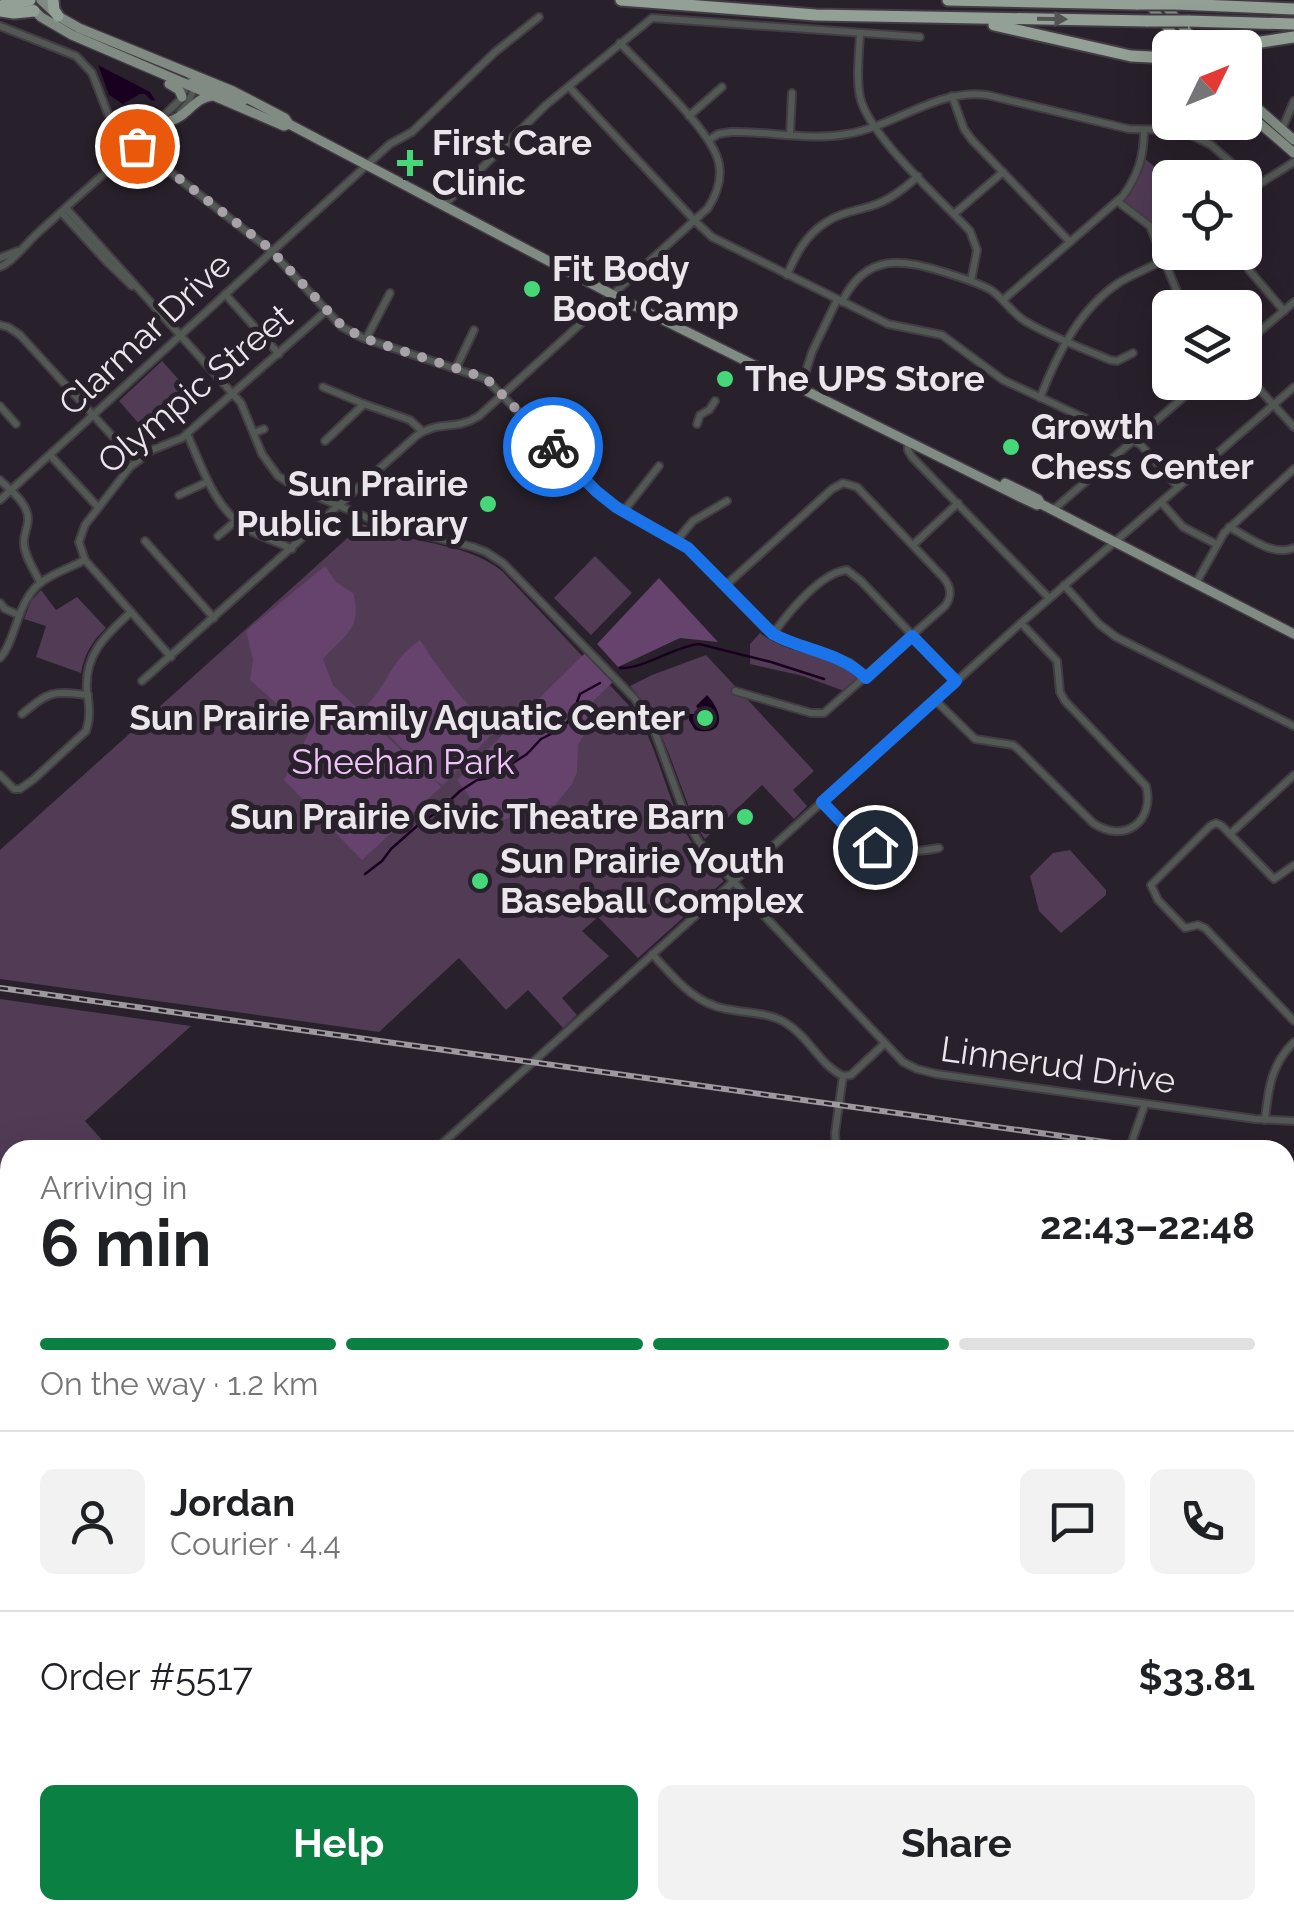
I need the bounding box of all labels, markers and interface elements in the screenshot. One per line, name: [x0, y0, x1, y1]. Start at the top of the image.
one-way arrow: [1037, 12, 1069, 28]
north arrow: [1152, 30, 1262, 140]
map controls: [1152, 30, 1262, 400]
pin: [95, 104, 180, 189]
icon: bag: [110, 119, 165, 174]
place label: First Care Clinic: [432, 122, 592, 203]
marker: First Care Clinic: [397, 150, 423, 176]
button: locate: [1152, 160, 1262, 270]
street label: Clarmar Drive: [50, 244, 239, 424]
place label: Fit Body Boot Camp: [552, 248, 739, 329]
marker: Fit Body Boot Camp: [521, 278, 543, 300]
button: layers: [1152, 290, 1262, 400]
street label: Olympic Street: [89, 295, 300, 482]
place label: The UPS Store: [745, 358, 985, 399]
marker: The UPS Store: [714, 368, 736, 390]
courier: [503, 397, 603, 497]
place label: Growth Chess Center: [1031, 406, 1254, 487]
icon: bike: [526, 420, 581, 475]
marker: Growth Chess Center: [1000, 436, 1022, 458]
place label: Sun Prairie Public Library: [236, 463, 468, 544]
marker: Sun Prairie Public Library: [477, 493, 499, 515]
place label: Sun Prairie Family Aquatic Center: [129, 697, 685, 738]
marker: Sun Prairie Family Aquatic Center: [694, 707, 716, 729]
park label: Sheehan Park: [291, 741, 515, 782]
place label: Sun Prairie Civic Theatre Barn: [230, 796, 725, 837]
pin: [833, 805, 918, 890]
marker: Sun Prairie Civic Theatre Barn: [734, 806, 756, 828]
icon: home: [848, 820, 903, 875]
place label: Sun Prairie Youth Baseball Complex: [500, 840, 804, 921]
marker: Sun Prairie Youth Baseball Complex: [469, 870, 491, 892]
street label: Linnerud Drive: [938, 1028, 1178, 1101]
text: Arriving in: [40, 1169, 187, 1206]
text: 22:43–22:48: [1040, 1203, 1255, 1248]
text: 6 min: [40, 1205, 211, 1281]
text: On the way · 1.2 km: [40, 1365, 319, 1402]
button: person: [40, 1469, 145, 1574]
button: chat: [1020, 1469, 1125, 1574]
button: phone: [1150, 1469, 1255, 1574]
text: Jordan: [170, 1480, 295, 1525]
text: Courier · 4.4: [170, 1525, 341, 1562]
text: Order #5517: [40, 1654, 253, 1699]
text: $33.81: [1138, 1654, 1255, 1699]
button: Help: [40, 1785, 638, 1900]
button: Share: [658, 1785, 1255, 1900]

